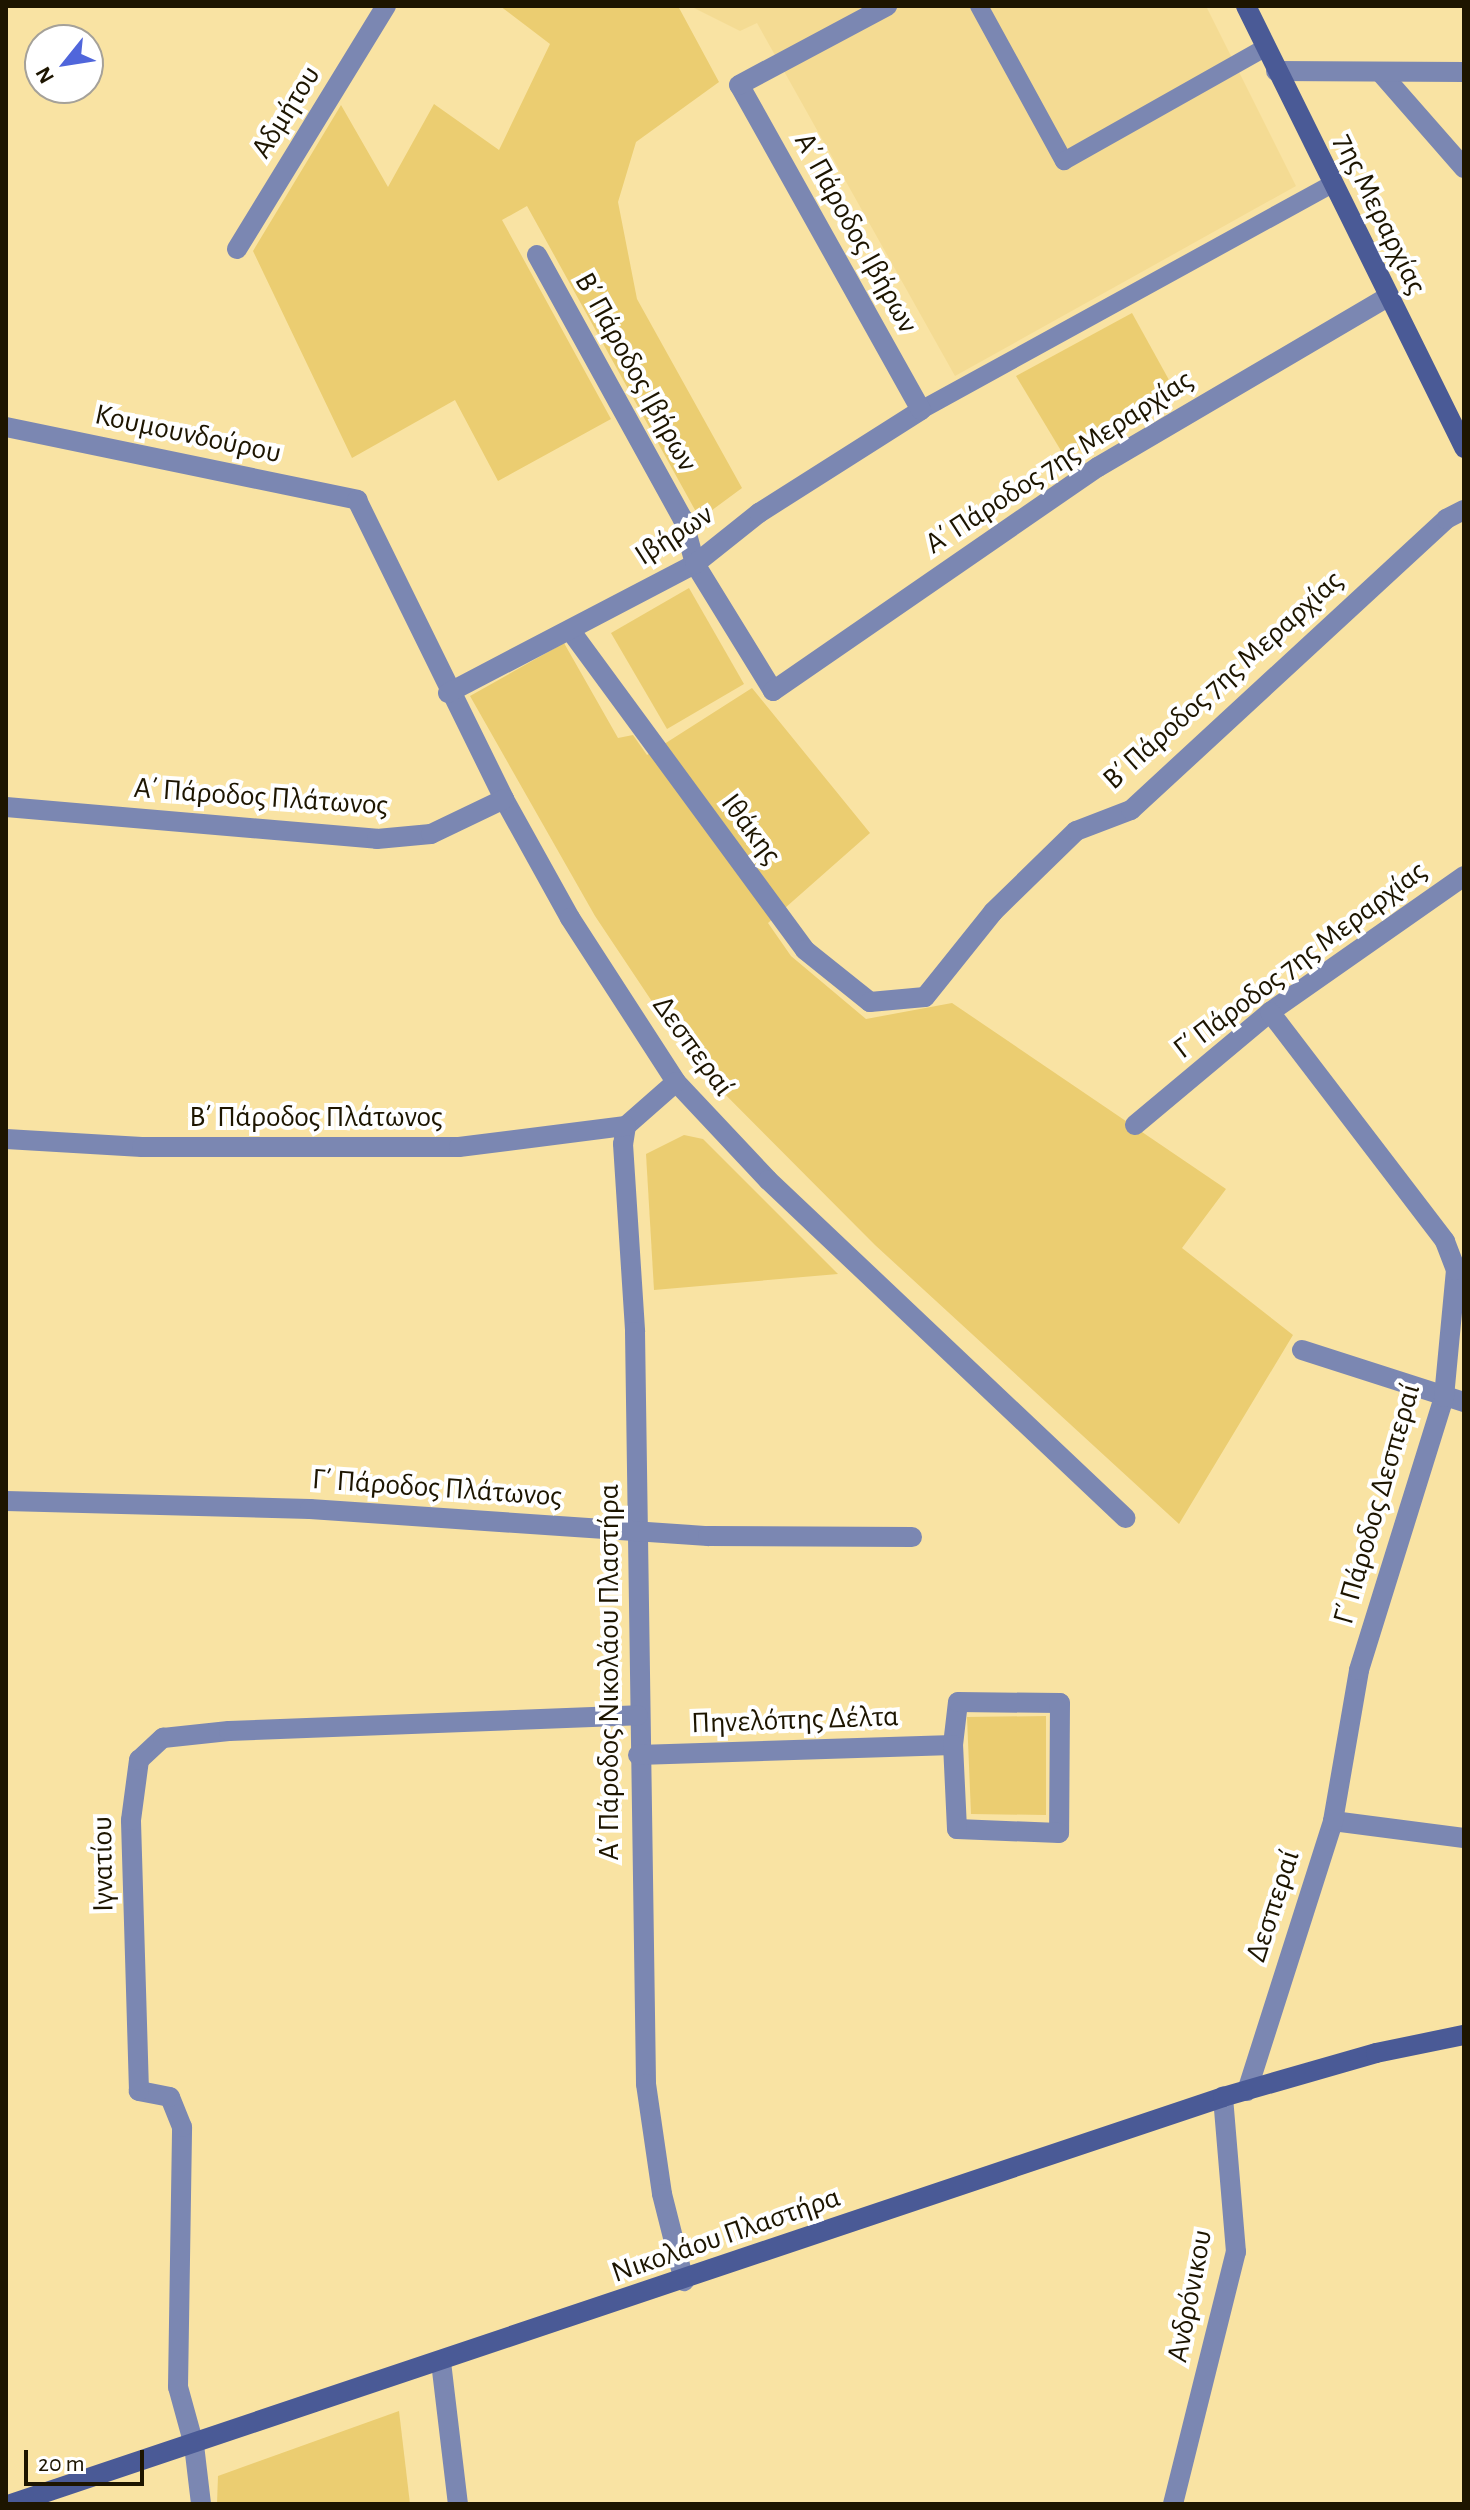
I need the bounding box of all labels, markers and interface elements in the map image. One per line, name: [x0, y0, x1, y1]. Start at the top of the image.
north arrow: [24, 24, 104, 104]
street label: Αδμήτου: [244, 59, 328, 165]
text: N: [32, 63, 58, 87]
street label: Α΄ Πάροδος Ιβήρων: [786, 127, 926, 339]
street label: 7ης Μεραρχίας: [1326, 128, 1434, 300]
street label: Β΄ Πάροδος Ιβήρων: [566, 266, 706, 478]
street label: Α΄ Πάροδος 7ης Μεραρχίας: [918, 362, 1200, 562]
street label: Κουμουνδούρου: [92, 397, 284, 471]
street label: Ιβήρων: [628, 497, 720, 573]
street label: Β΄ Πάροδος 7ης Μεραρχίας: [1096, 563, 1350, 797]
street label: Α΄ Πάροδος Πλάτωνος: [133, 770, 389, 824]
street label: Ιθάκης: [713, 787, 789, 871]
street label: Γ΄ Πάροδος 7ης Μεραρχίας: [1166, 853, 1434, 1067]
street label: Δεσπεραί: [645, 989, 741, 1103]
street label: Β΄ Πάροδος Πλάτωνος: [189, 1099, 443, 1135]
street label: Γ΄ Πάροδος Δεσπεραί: [1325, 1380, 1429, 1628]
street label: Γ΄ Πάροδος Πλάτωνος: [311, 1461, 563, 1515]
street label: Α΄ Πάροδος Νικολάου Πλαστήρα: [591, 1484, 627, 1860]
street label: Πηνελόπης Δέλτα: [690, 1698, 900, 1742]
street label: Ιγνατίου: [84, 1816, 122, 1912]
street label: Δεσπεραί: [1238, 1846, 1308, 1966]
street label: Νικολάου Πλαστήρα: [607, 2179, 845, 2291]
street label: Ανδρόνικου: [1160, 2227, 1220, 2365]
scale bar: [28, 2434, 148, 2484]
text: 20 m: [38, 2452, 85, 2476]

